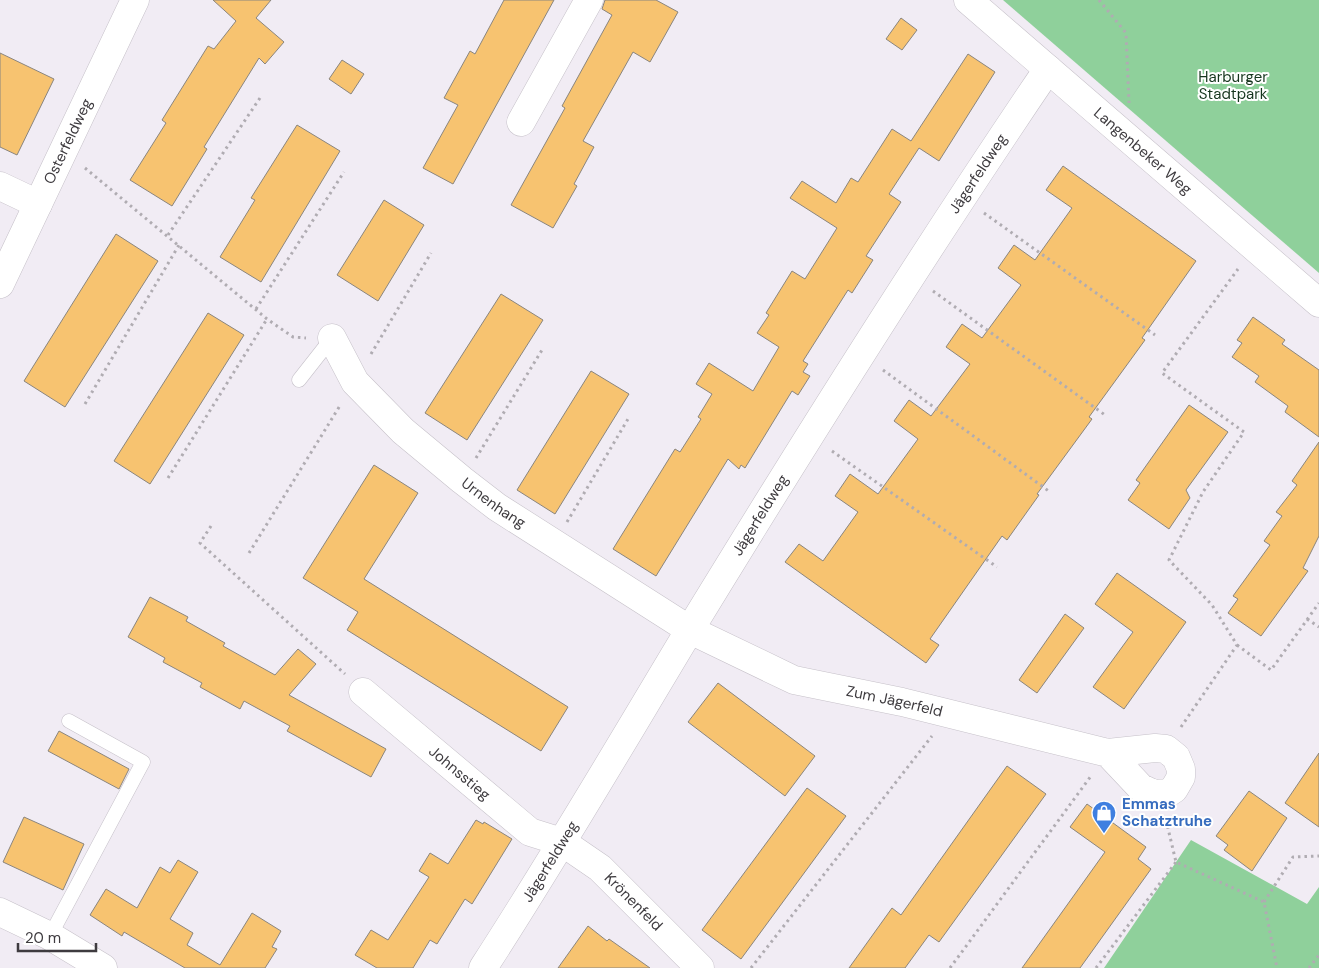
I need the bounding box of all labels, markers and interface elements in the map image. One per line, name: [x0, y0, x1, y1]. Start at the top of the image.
park label: Harburger Stadtpark: [1198, 67, 1268, 104]
street label: Osterfeldweg: [39, 95, 97, 187]
street label: Langenbeker Weg: [1090, 103, 1196, 199]
street label: Jägerfeldweg: [944, 130, 1012, 218]
street label: Jägerfeldweg: [728, 471, 793, 559]
street label: Urnenhang: [457, 473, 530, 533]
street label: Zum Jägerfeld: [844, 681, 945, 722]
street label: Johnsstieg: [424, 741, 495, 805]
place label: Emmas Schatztruhe: [1122, 794, 1212, 831]
shop icon: Emmas Schatztruhe: [1091, 800, 1117, 834]
street label: Jägerfeldweg: [517, 817, 583, 906]
street label: Krönenfeld: [600, 868, 667, 935]
scale bar: [18, 920, 95, 952]
text: 20 m: [25, 928, 61, 948]

